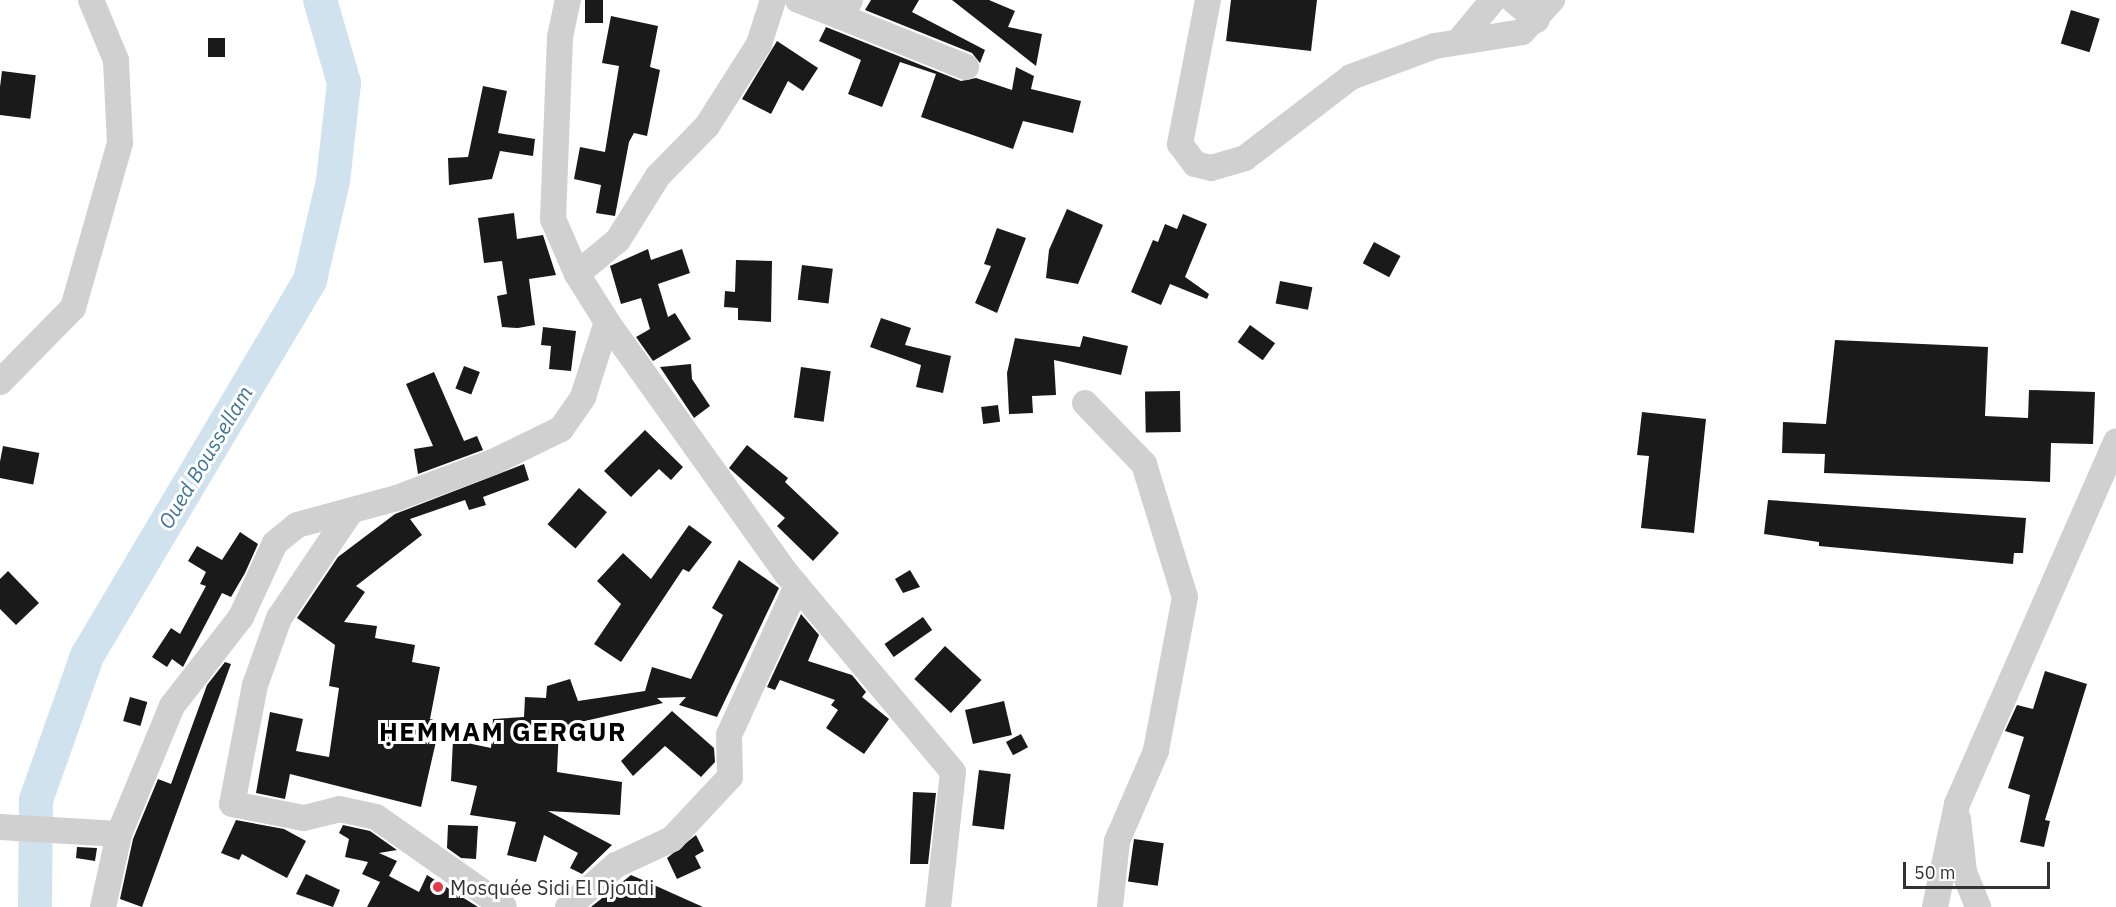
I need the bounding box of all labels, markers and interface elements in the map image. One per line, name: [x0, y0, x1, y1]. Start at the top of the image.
water label: Oued Boussellam: [153, 381, 257, 533]
district label: ḤEMMAM GERGUR: [379, 716, 627, 748]
scale bar: [1906, 850, 2053, 888]
text: 50 m: [1914, 861, 1956, 884]
place label: Mosquée Sidi El Djoudi: [450, 875, 654, 899]
marker: Mosquée Sidi El Djoudi: [431, 880, 445, 894]

